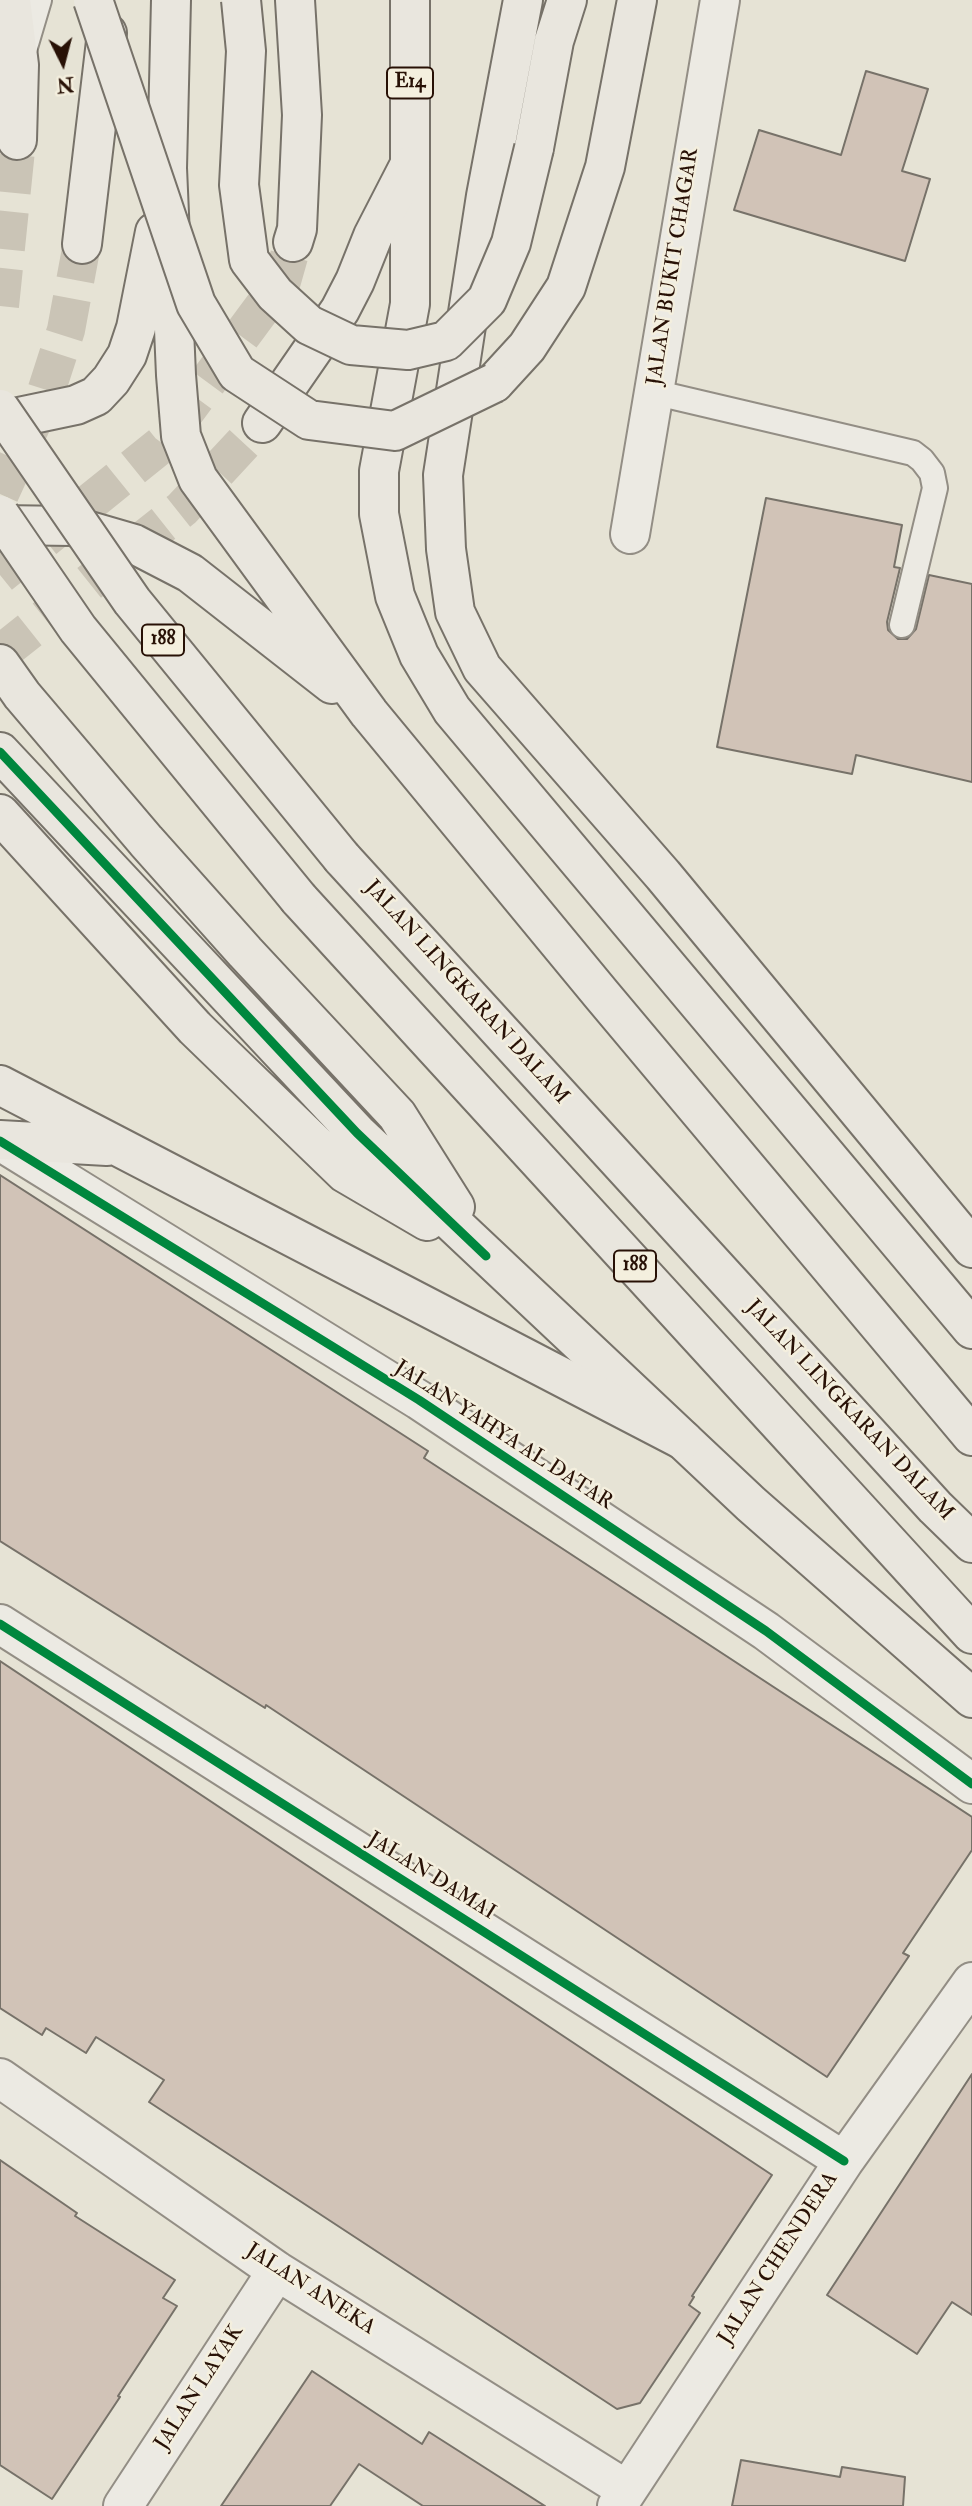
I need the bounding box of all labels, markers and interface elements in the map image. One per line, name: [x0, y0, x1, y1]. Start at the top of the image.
north arrow: [28, 28, 98, 98]
road number: E14: [387, 68, 433, 99]
text: N: [55, 71, 75, 97]
street label: JALAN BUKIT CHAGAR: [643, 147, 705, 387]
road number: 188: [142, 624, 184, 656]
street label: JALAN LINGKARAN DALAM: [359, 876, 573, 1110]
road number: 188: [614, 1250, 656, 1282]
street label: JALAN LINGKARAN DALAM: [740, 1295, 958, 1527]
street label: JALAN YAHYA AL DATAR: [389, 1356, 617, 1516]
street label: JALAN DAMAI: [362, 1828, 500, 1926]
street label: JALAN CHENDERA: [714, 2168, 844, 2350]
street label: JALAN ANEKA: [241, 2239, 379, 2341]
street label: JALAN LAYAK: [150, 2321, 250, 2455]

